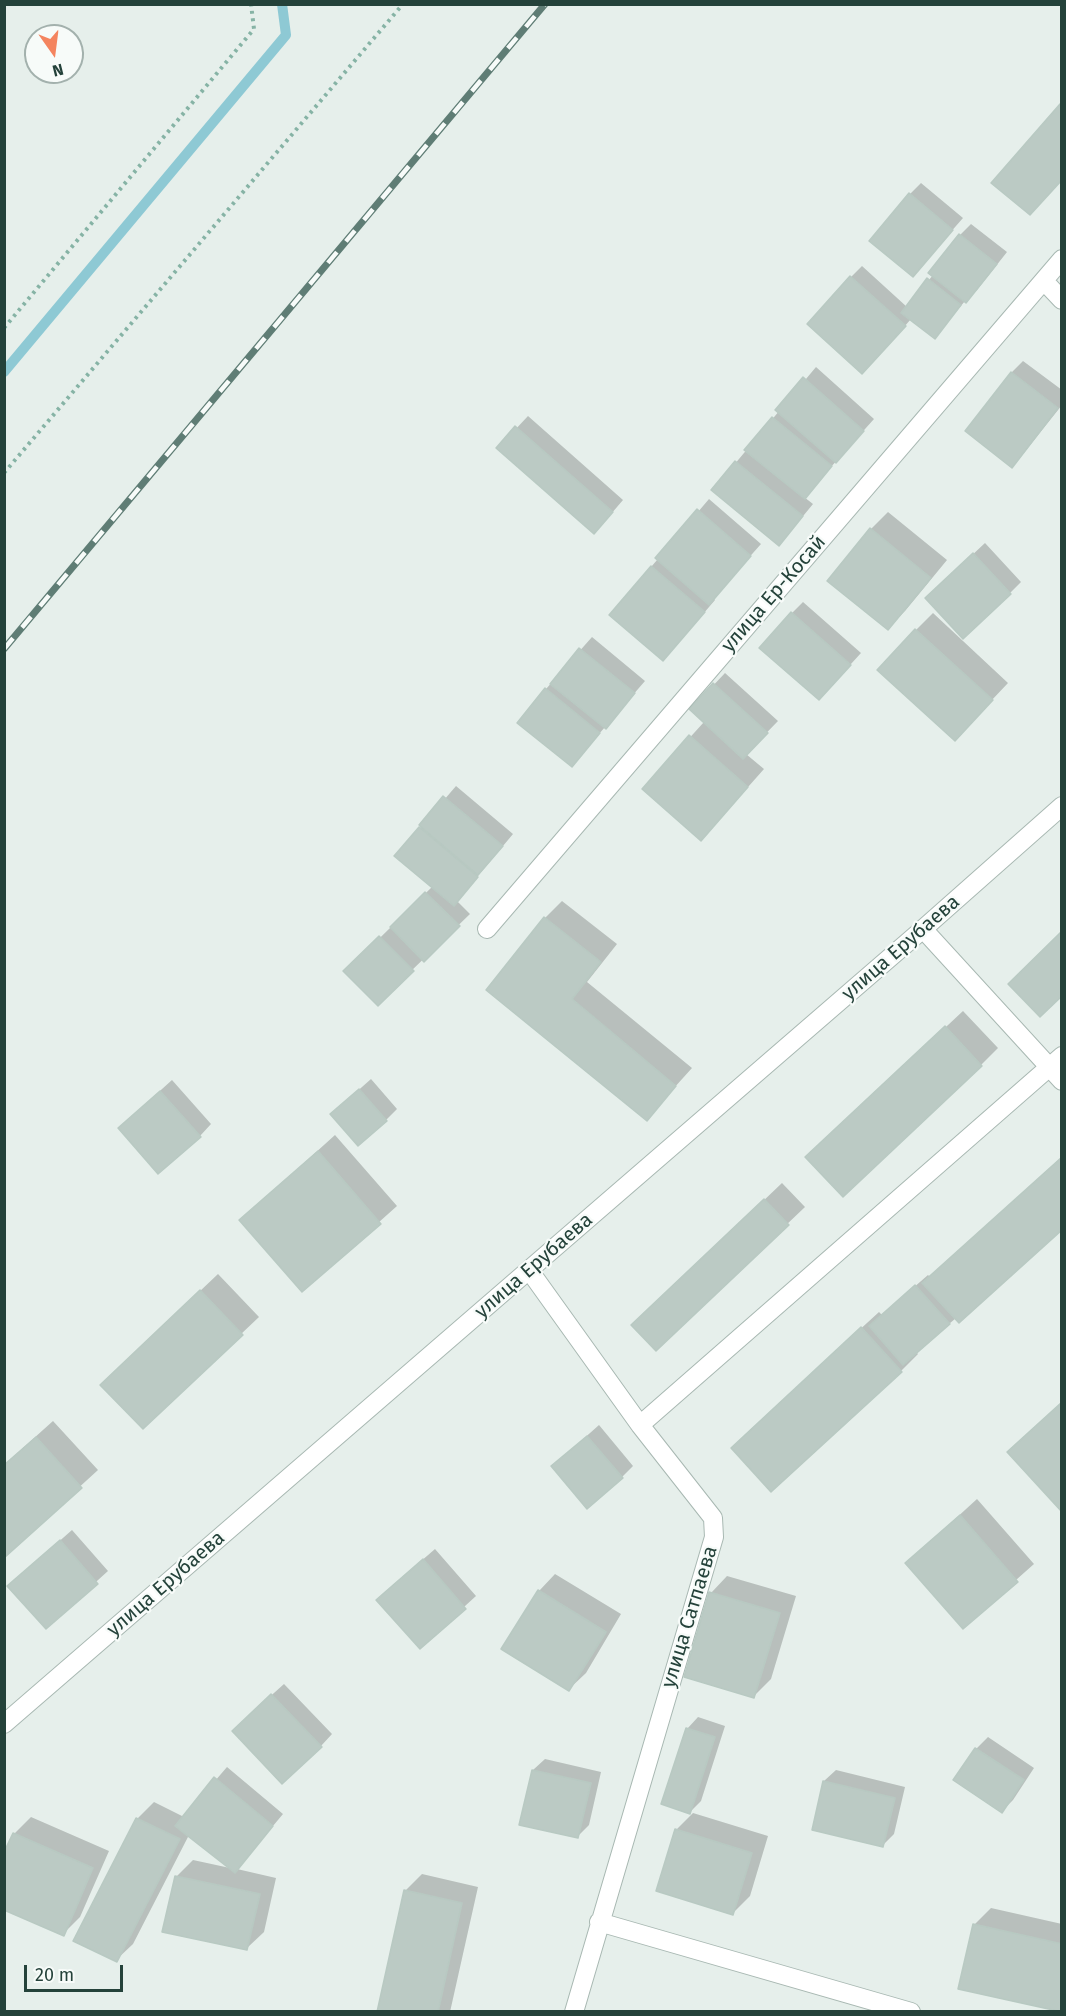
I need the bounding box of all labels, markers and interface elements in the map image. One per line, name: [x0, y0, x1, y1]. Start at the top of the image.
north arrow: [24, 24, 84, 84]
text: N: [51, 60, 65, 81]
street label: улица Ер-Косай: [717, 531, 831, 657]
street label: улица Ерубаева: [837, 890, 965, 1006]
street label: улица Ерубаева: [470, 1208, 598, 1324]
street label: улица Ерубаева: [102, 1526, 230, 1642]
street label: улица Сатпаева: [657, 1543, 723, 1691]
scale bar: [27, 1953, 126, 1991]
text: 20 m: [35, 1964, 74, 1986]

